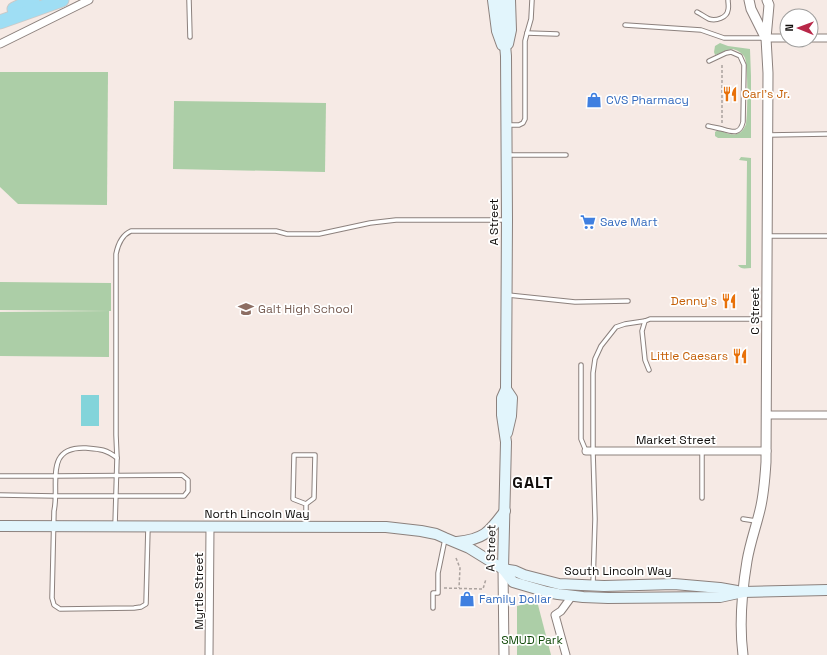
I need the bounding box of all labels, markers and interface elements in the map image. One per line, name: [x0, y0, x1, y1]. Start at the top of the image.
north arrow: [779, 8, 819, 48]
text: N: [782, 24, 796, 32]
restaurant icon: Carl's Jr.: [721, 85, 739, 103]
place label: Carl's Jr.: [742, 86, 790, 102]
shop icon: CVS Pharmacy: [585, 91, 603, 109]
place label: CVS Pharmacy: [606, 92, 689, 108]
street label: A Street: [486, 198, 502, 246]
supermarket icon: Save Mart: [579, 213, 597, 231]
place label: Save Mart: [600, 214, 658, 230]
street label: C Street: [747, 287, 763, 335]
restaurant icon: Denny's: [720, 292, 738, 310]
place label: Denny's: [671, 293, 717, 309]
school or university icon: Galt High School: [237, 300, 255, 318]
place label: Galt High School: [258, 301, 353, 317]
restaurant icon: Little Caesars: [731, 347, 749, 365]
place label: Little Caesars: [651, 348, 728, 364]
street label: Market Street: [636, 432, 716, 448]
district label: GALT: [512, 472, 554, 493]
street label: North Lincoln Way: [204, 506, 310, 522]
street label: A Street: [483, 524, 499, 572]
street label: Myrtle Street: [191, 552, 207, 630]
street label: South Lincoln Way: [564, 563, 672, 579]
shop icon: Family Dollar: [458, 590, 476, 608]
place label: Family Dollar: [479, 591, 552, 607]
park label: SMUD Park: [501, 632, 563, 648]

